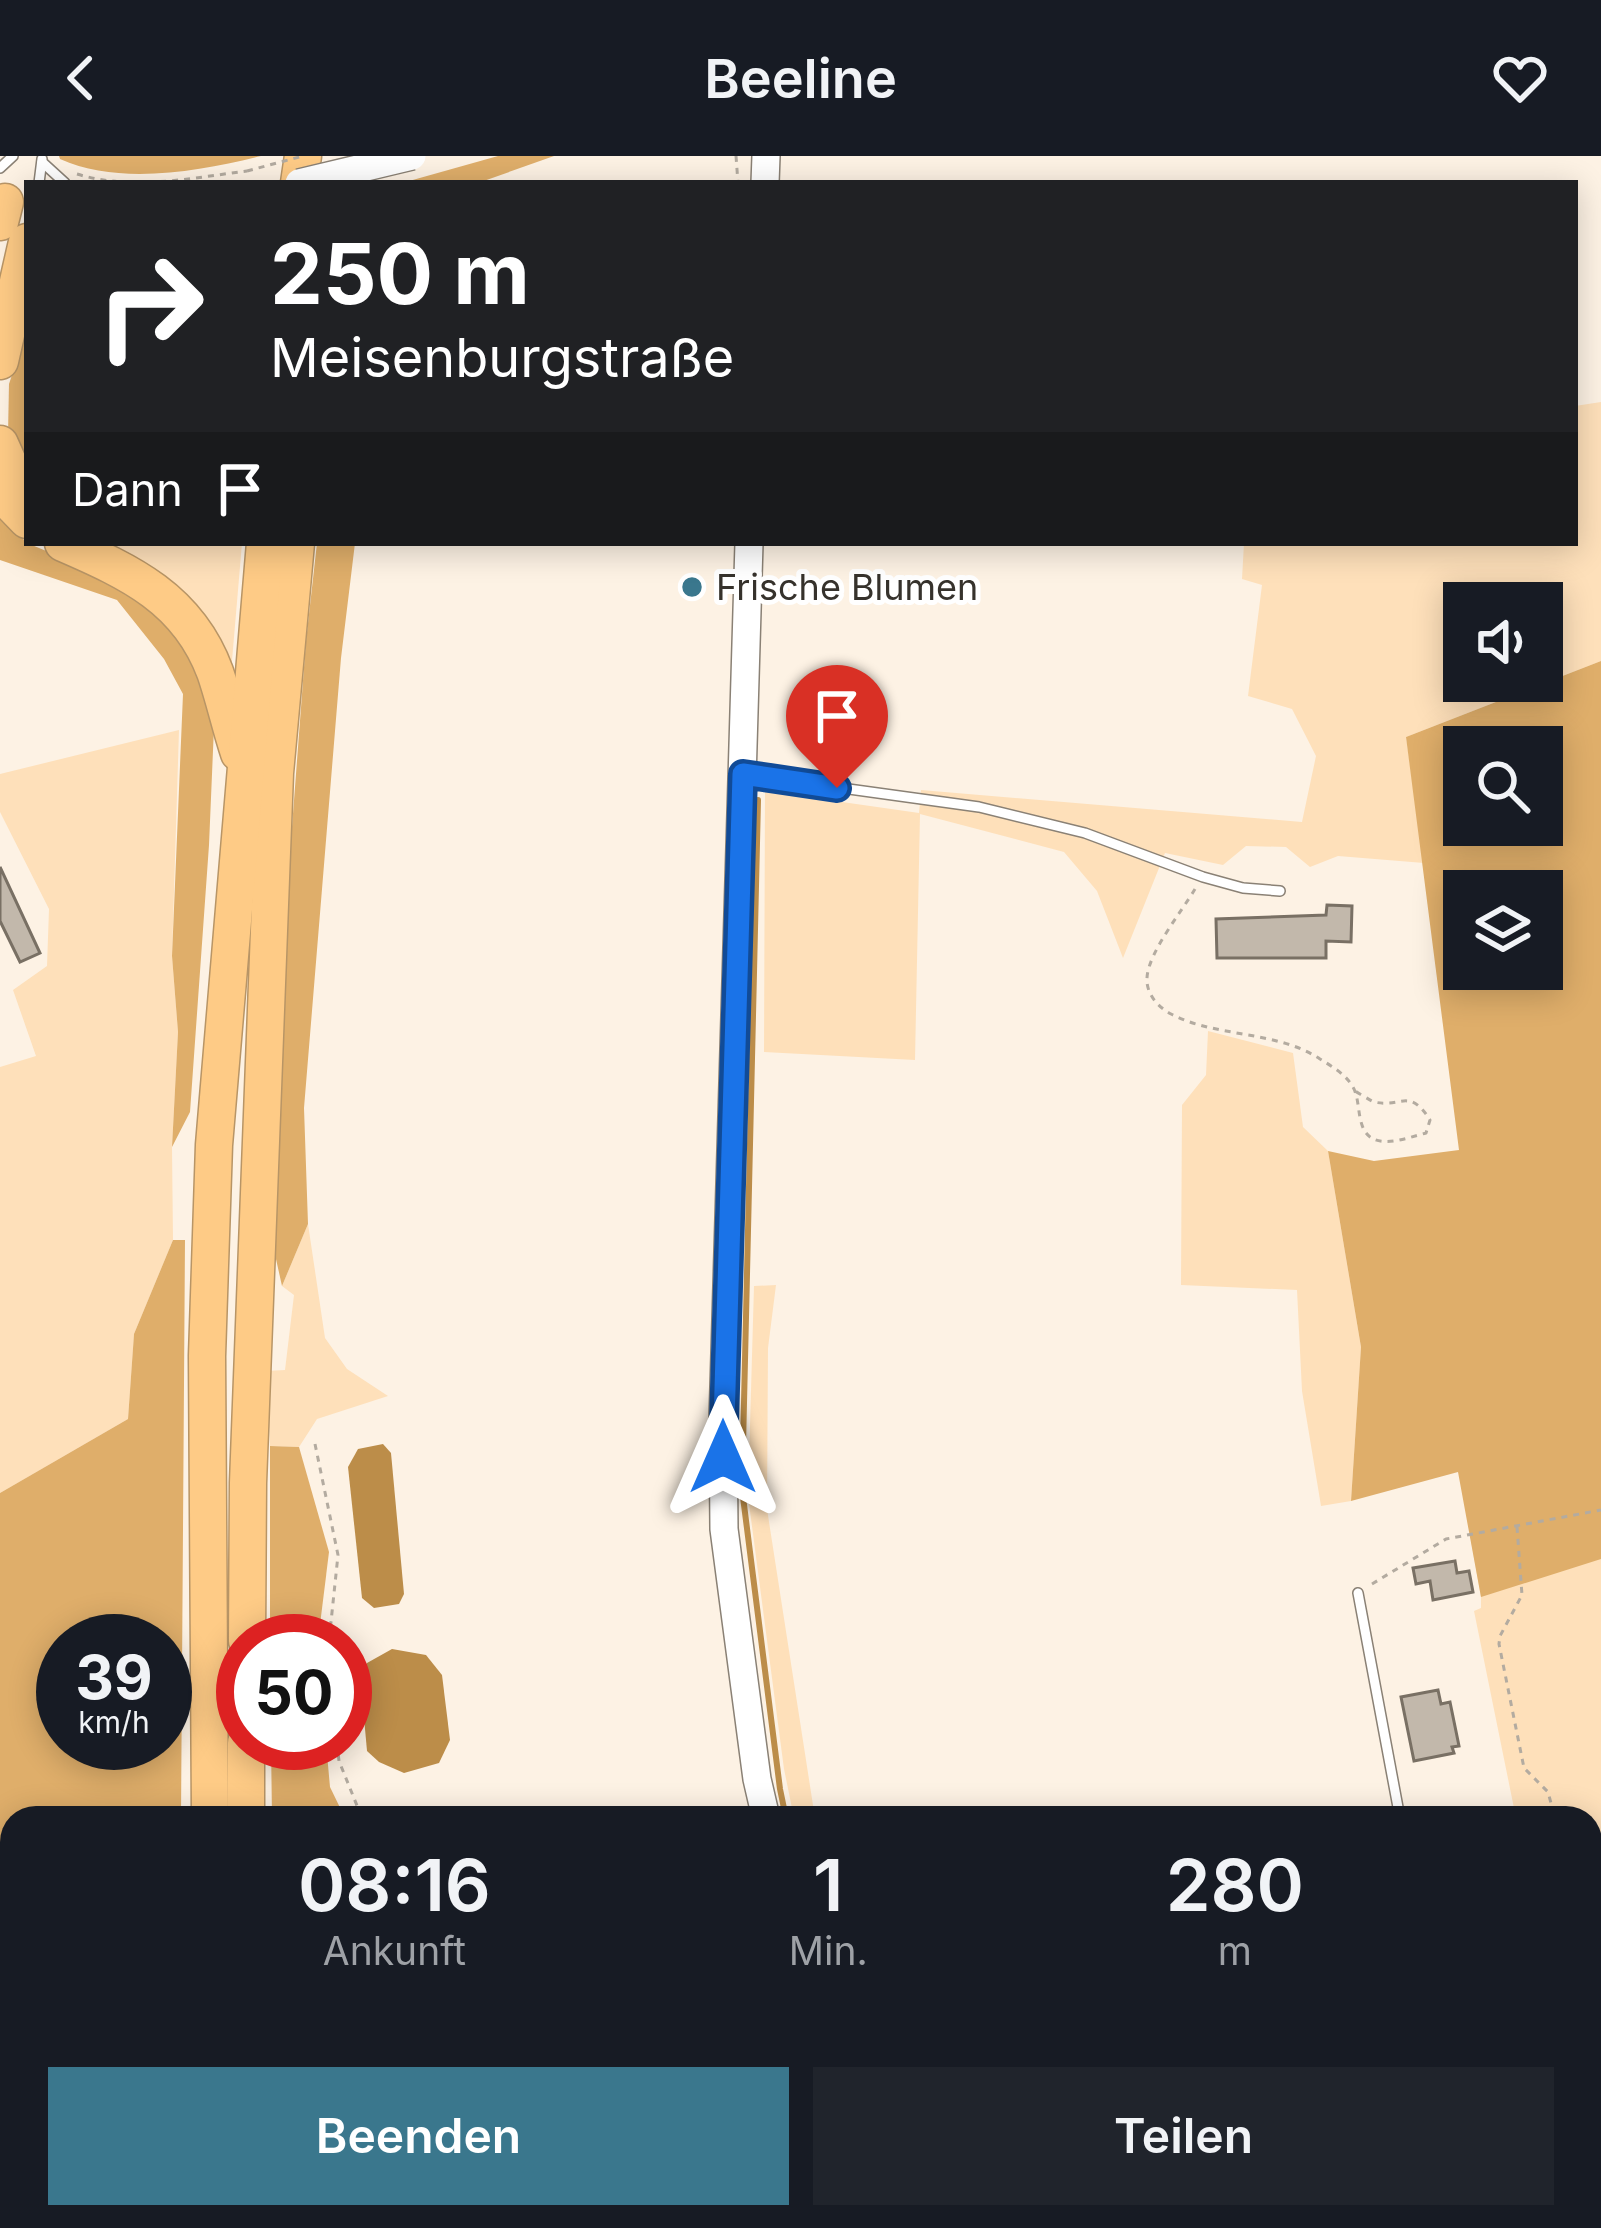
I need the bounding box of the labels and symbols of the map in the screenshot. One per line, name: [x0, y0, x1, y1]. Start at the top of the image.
place label: Frische Blumen: [716, 565, 978, 609]
marker: Frische Blumen: [679, 574, 705, 600]
pin: [786, 665, 888, 788]
position arrow: [660, 1394, 786, 1520]
speed limit sign: 50: [216, 1614, 372, 1770]

